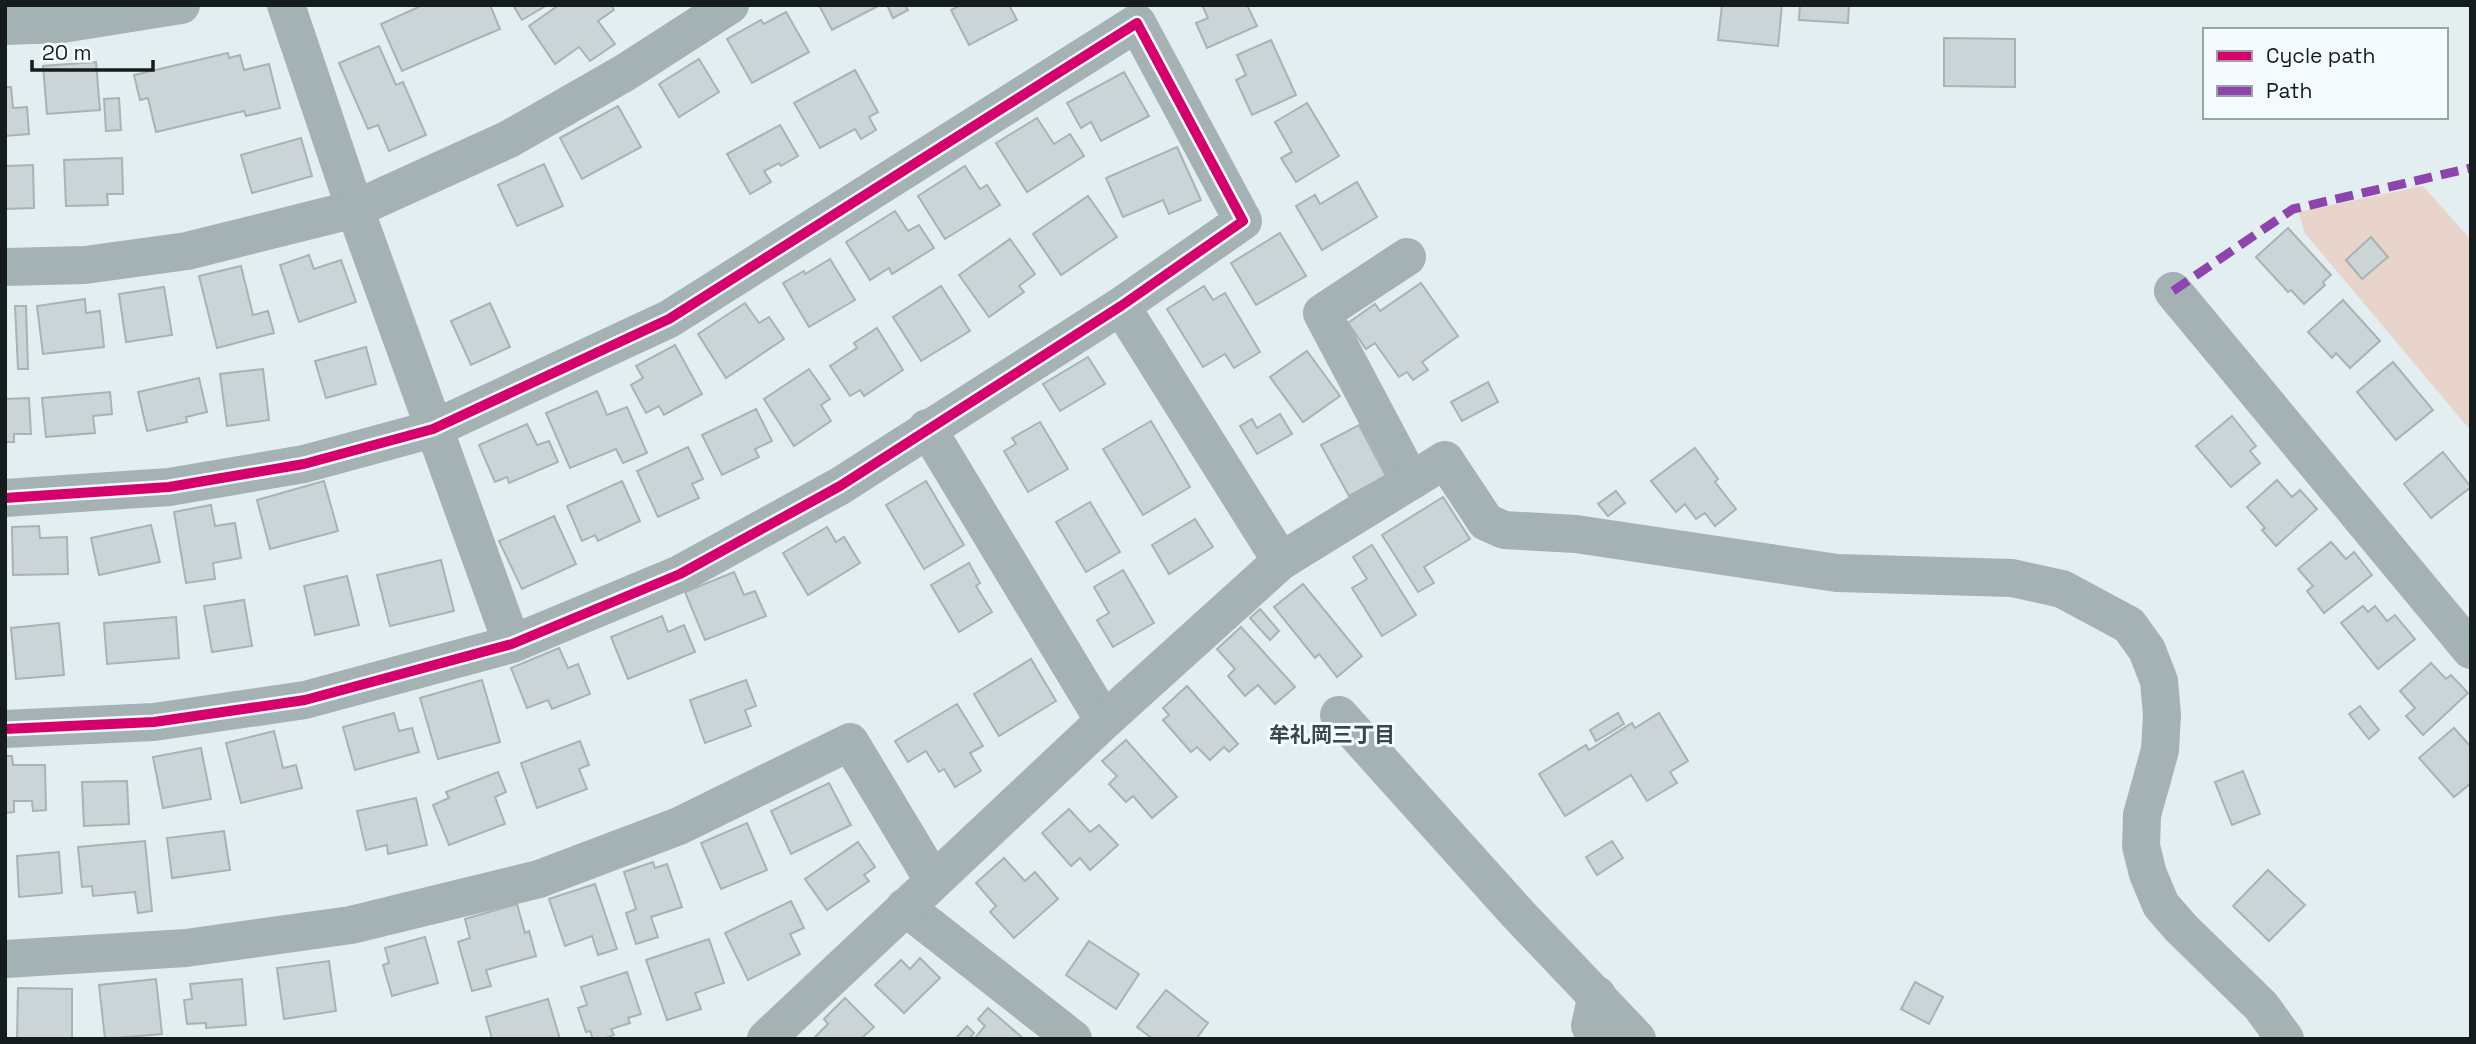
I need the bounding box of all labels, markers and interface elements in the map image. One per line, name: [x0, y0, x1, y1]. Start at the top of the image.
scale bar: [32, 28, 152, 72]
legend: [2203, 28, 2448, 119]
text: 20 m: [42, 39, 92, 66]
text: Cycle path: [2266, 42, 2375, 69]
text: Path: [2266, 77, 2312, 104]
district label: 牟礼岡三丁目: [1269, 721, 1395, 748]

